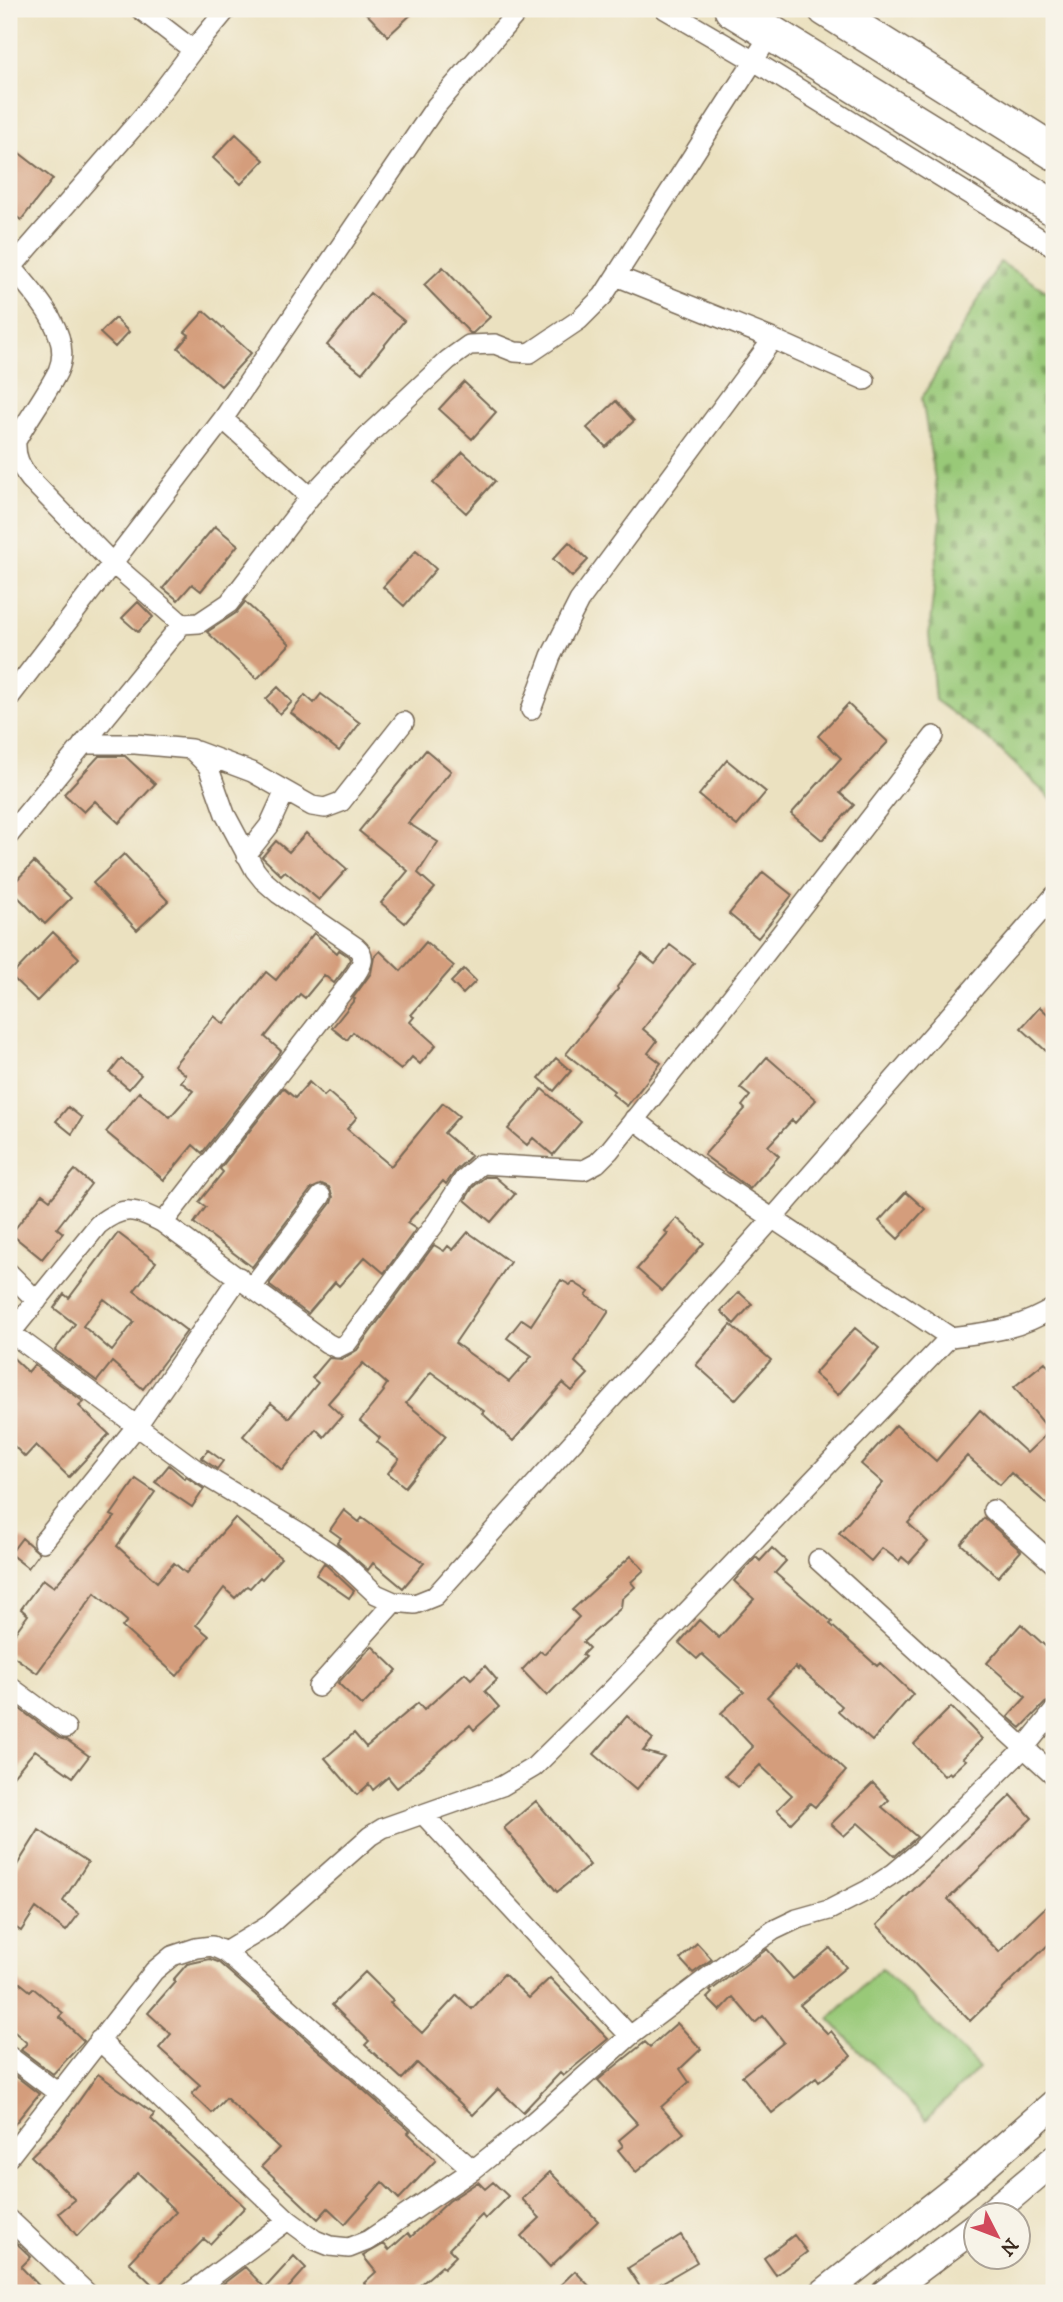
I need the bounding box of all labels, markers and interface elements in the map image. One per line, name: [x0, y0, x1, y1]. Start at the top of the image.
north arrow: [962, 2200, 1032, 2270]
text: N: [994, 2233, 1022, 2260]

